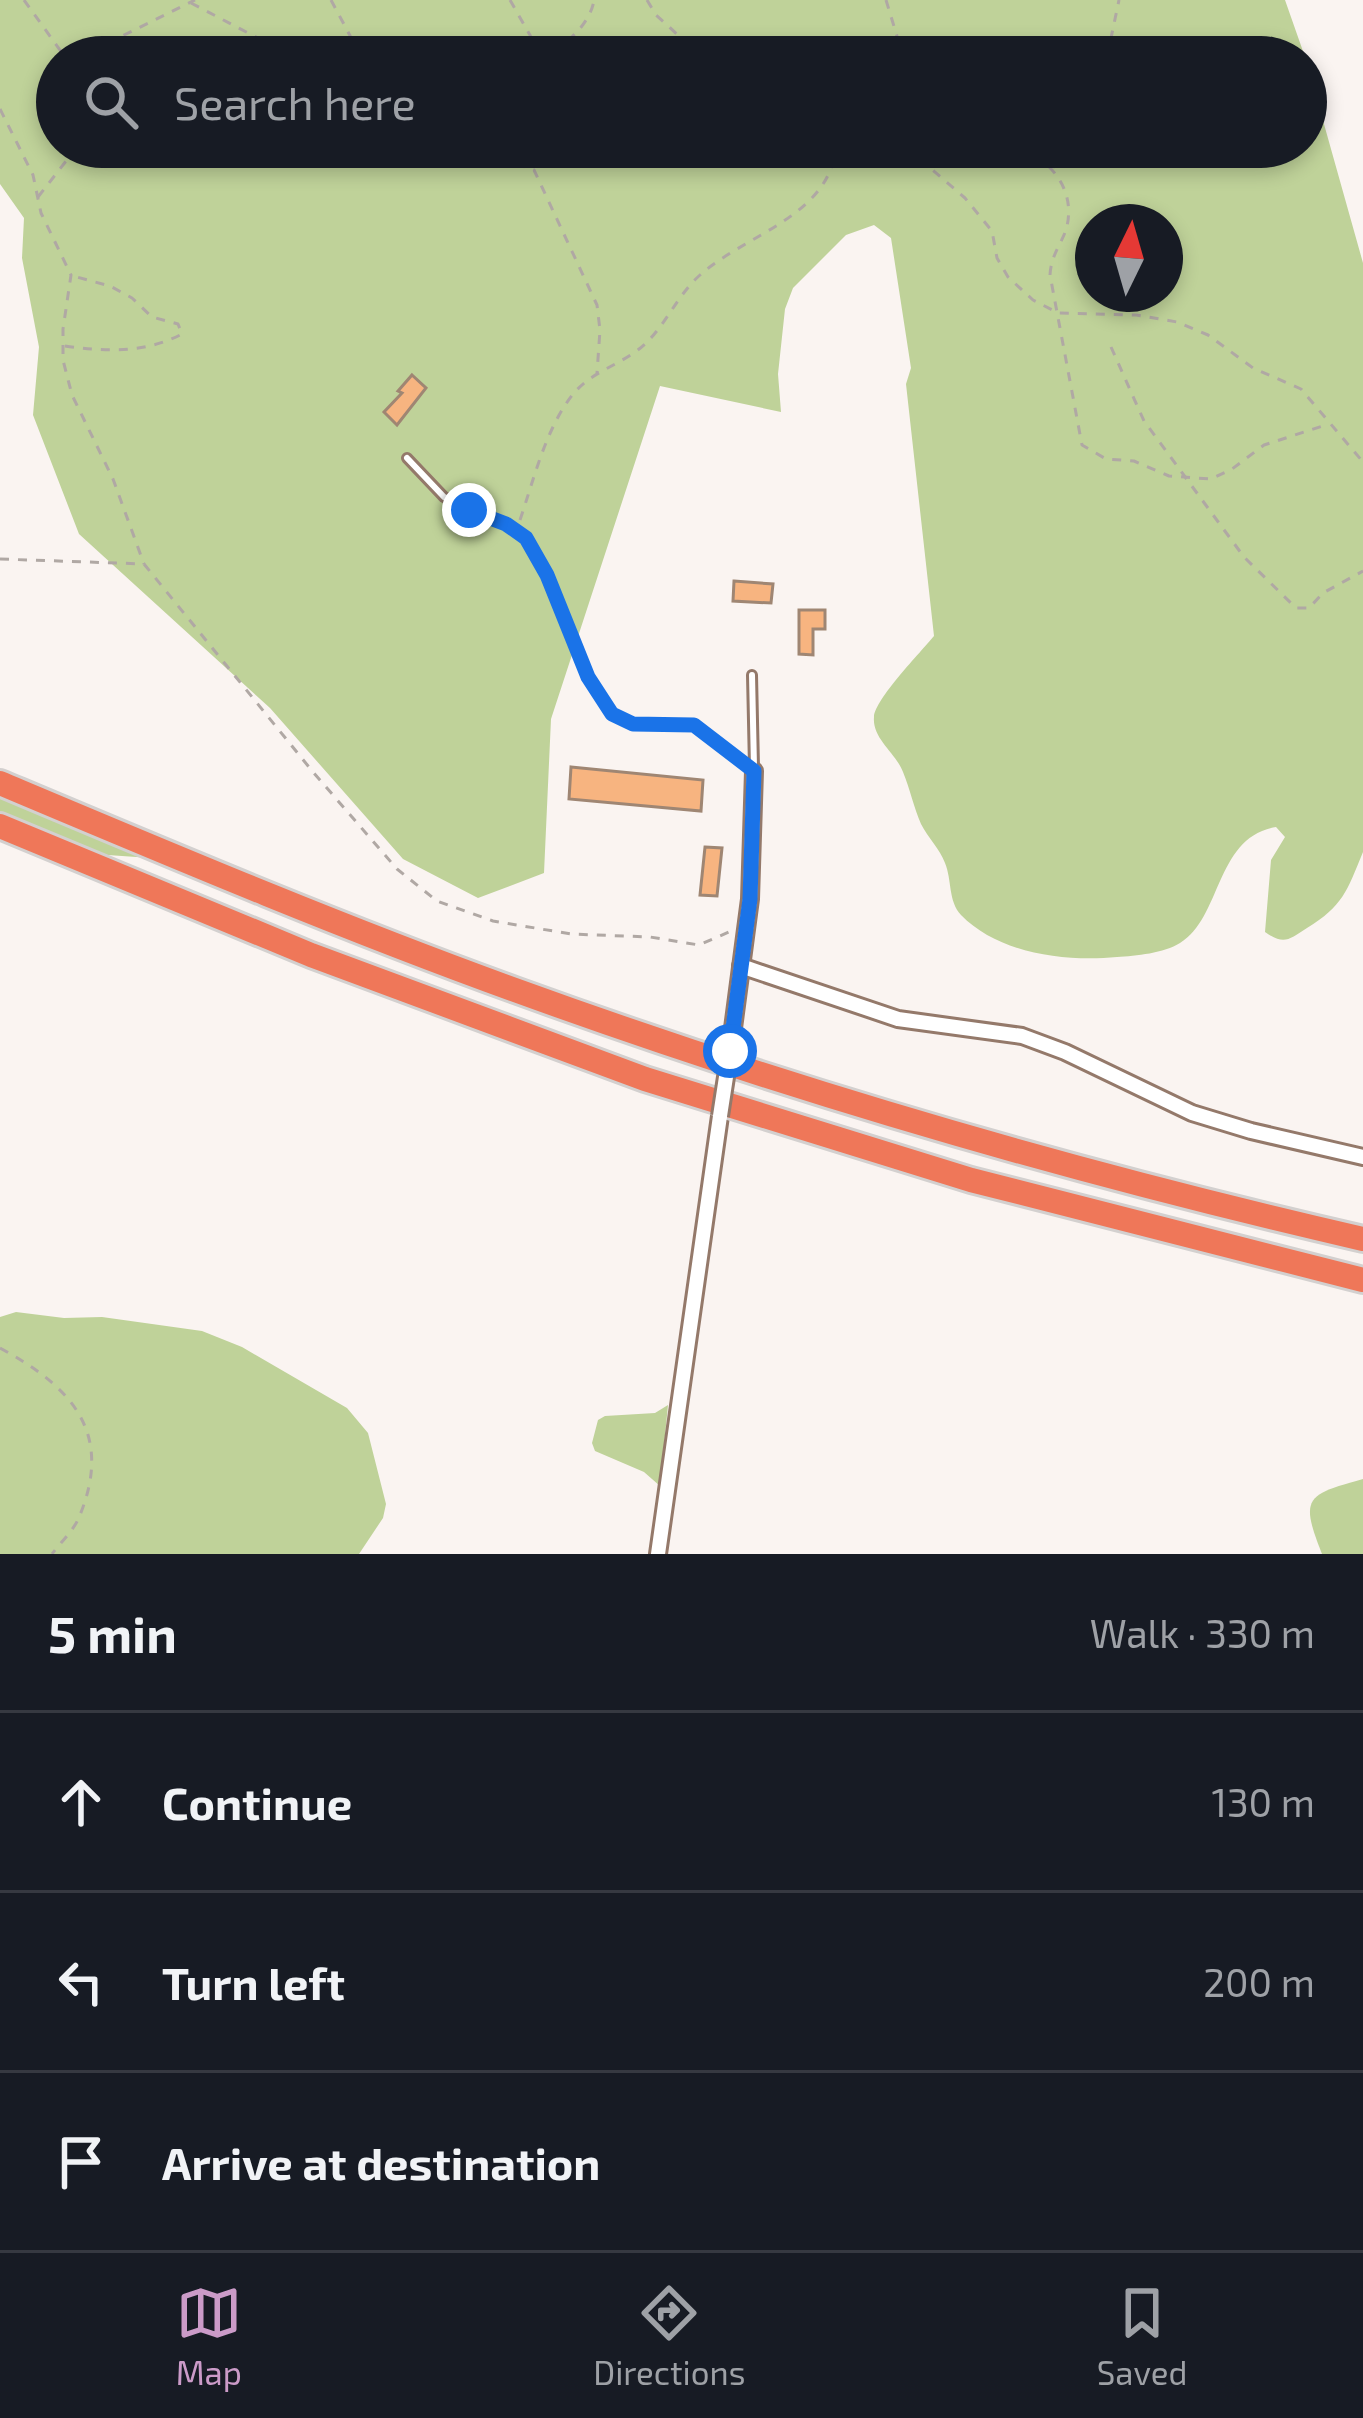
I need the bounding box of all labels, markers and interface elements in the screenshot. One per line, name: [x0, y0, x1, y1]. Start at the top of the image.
search box: [36, 36, 1327, 168]
icon: search: [78, 69, 144, 135]
text: Search here: [174, 75, 416, 129]
north arrow: [1075, 204, 1183, 312]
route end: [442, 483, 496, 537]
route start: [703, 1024, 757, 1078]
text: 5 min: [48, 1602, 177, 1663]
text: Walk · 330 m: [1090, 1609, 1315, 1656]
icon: ahead: [48, 1769, 114, 1835]
text: Continue: [162, 1775, 352, 1829]
text: 130 m: [1211, 1778, 1315, 1825]
icon: left: [48, 1949, 114, 2015]
text: Turn left: [162, 1955, 345, 2009]
text: 200 m: [1203, 1958, 1315, 2005]
icon: arrive: [48, 2129, 114, 2195]
text: Arrive at destination: [162, 2135, 600, 2189]
tab: Map: [176, 2280, 242, 2392]
tab: Directions: [593, 2280, 745, 2392]
tab: Saved: [1097, 2280, 1187, 2392]

